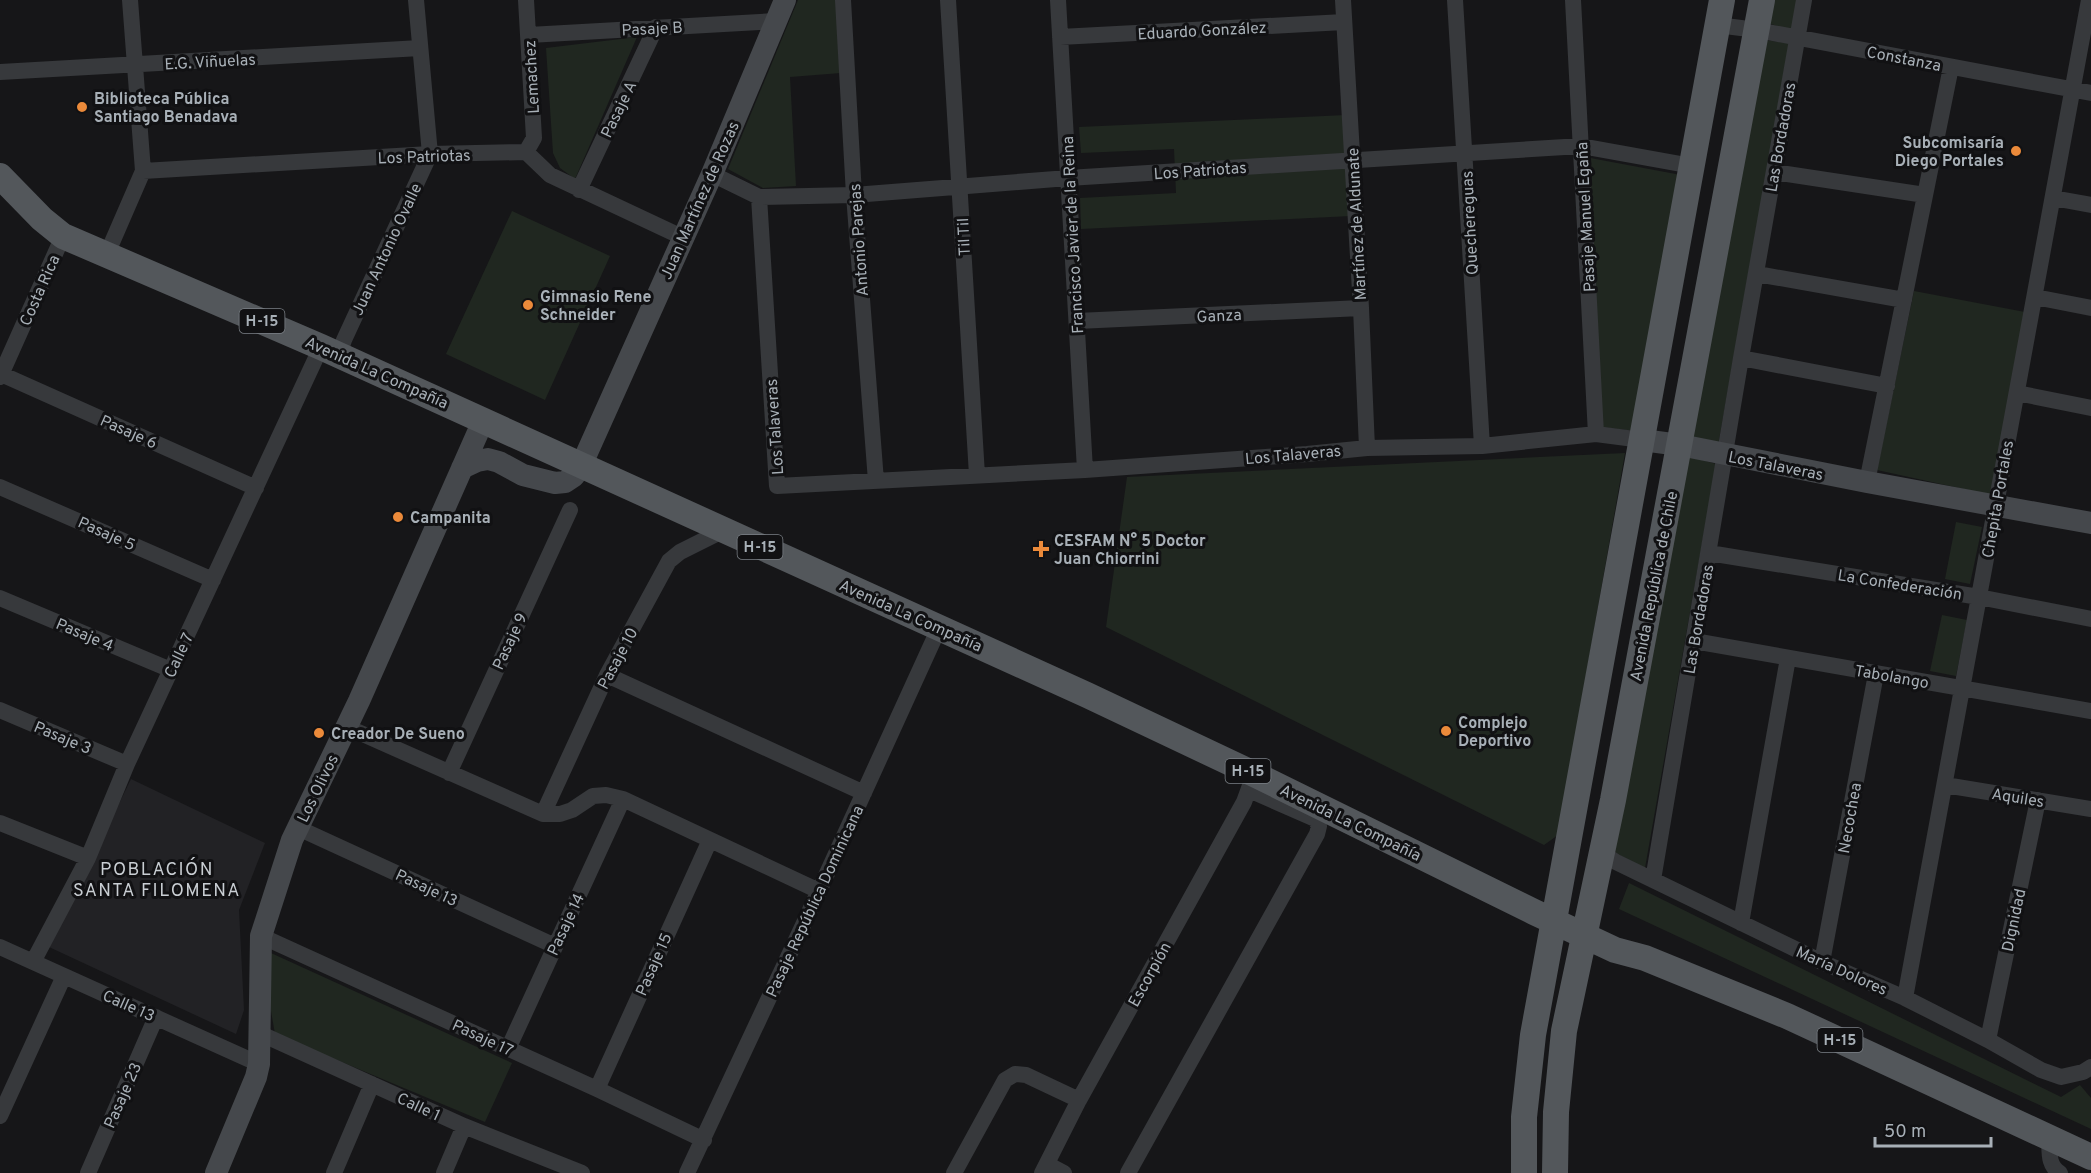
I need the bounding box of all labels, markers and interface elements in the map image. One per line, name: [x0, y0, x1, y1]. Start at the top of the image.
street label: Pasaje B: [621, 18, 683, 42]
street label: Eduardo González: [1137, 19, 1267, 45]
street label: Lemachez: [521, 40, 545, 114]
street label: Constanza: [1865, 43, 1943, 77]
street label: E.G. Viñuelas: [164, 51, 256, 75]
street label: Pasaje A: [597, 78, 642, 142]
street label: Las Bordadoras: [1762, 81, 1801, 194]
place label: Biblioteca Pública Santiago Benadava: [94, 90, 238, 128]
marker: Biblioteca Pública Santiago Benadava: [75, 100, 89, 114]
street label: Juan Martínez de Rozas: [657, 119, 745, 283]
place label: Subcomisaría Diego Portales: [1895, 134, 2004, 172]
street label: Francisco Javier de la Reina: [1059, 135, 1089, 334]
street label: Pasaje Manuel Egaña: [1573, 141, 1601, 293]
marker: Subcomisaría Diego Portales: [2009, 144, 2023, 158]
street label: Los Patriotas: [377, 146, 471, 170]
street label: Martínez de Aldunate: [1344, 147, 1372, 301]
street label: Los Patriotas: [1153, 159, 1247, 185]
street label: Quechereguas: [1458, 170, 1484, 275]
street label: Juan Antonio Ovalle: [348, 181, 427, 319]
street label: Antonio Parejas: [846, 183, 874, 297]
street label: Til Til: [954, 217, 976, 257]
street label: Costa Rica: [16, 252, 65, 329]
place label: Gimnasio Rene Schneider: [540, 288, 651, 326]
marker: Gimnasio Rene Schneider: [521, 298, 535, 312]
street label: Ganza: [1196, 306, 1242, 328]
road number: H-15: [240, 309, 284, 333]
street label: Avenida La Compañía: [301, 333, 451, 414]
street label: Los Talaveras: [763, 378, 789, 476]
street label: Pasaje 6: [97, 411, 160, 454]
street label: Chepita Portales: [1979, 439, 2019, 560]
street label: Los Talaveras: [1244, 442, 1342, 470]
street label: Los Talaveras: [1726, 448, 1825, 486]
street label: Avenida República de Chile: [1627, 490, 1683, 683]
place label: Campanita: [410, 509, 491, 529]
marker: Campanita: [391, 510, 405, 524]
street label: Pasaje 5: [74, 513, 138, 556]
place label: CESFAM N° 5 Doctor Juan Chiorrini: [1054, 532, 1206, 570]
road number: H-15: [738, 535, 783, 559]
marker: CESFAM N° 5 Doctor Juan Chiorrini: [1032, 540, 1050, 558]
street label: Las Bordadoras: [1680, 563, 1719, 676]
street label: La Confederación: [1836, 566, 1963, 606]
street label: Avenida La Compañía: [835, 576, 985, 657]
street label: Pasaje 9: [489, 610, 533, 673]
street label: Pasaje 4: [52, 615, 116, 657]
street label: Pasaje 10: [594, 625, 643, 693]
street label: Calle 7: [161, 630, 199, 681]
street label: Tabolango: [1853, 662, 1930, 694]
place label: Complejo Deportivo: [1458, 714, 1531, 752]
street label: Pasaje 3: [30, 718, 94, 760]
marker: Complejo Deportivo: [1439, 724, 1453, 738]
place label: Creador De Sueno: [331, 725, 465, 745]
marker: Creador De Sueno: [312, 726, 326, 740]
street label: Los Olivos: [294, 752, 344, 826]
road number: H-15: [1226, 759, 1270, 783]
street label: Avenida La Compañía: [1276, 781, 1424, 867]
street label: Necochea: [1835, 781, 1867, 855]
street label: Aquiles: [1990, 785, 2045, 813]
street label: Pasaje República Dominicana: [762, 803, 869, 1001]
district label: POBLACIÓN SANTA FILOMENA: [73, 857, 241, 903]
street label: Pasaje 13: [392, 866, 460, 912]
street label: Dignidad: [1999, 887, 2031, 954]
street label: Pasaje 14: [544, 890, 590, 959]
street label: Pasaje 15: [632, 930, 678, 999]
street label: Escorpión: [1125, 939, 1177, 1011]
street label: María Dolores: [1792, 943, 1890, 1001]
street label: Calle 13: [99, 986, 157, 1027]
street label: Pasaje 17: [448, 1016, 516, 1062]
road number: H-15: [1818, 1028, 1862, 1052]
street label: Pasaje 23: [100, 1060, 147, 1132]
street label: Calle 1: [393, 1089, 443, 1126]
scale bar: [1875, 1110, 1990, 1148]
text: 50 m: [1884, 1121, 1926, 1144]

